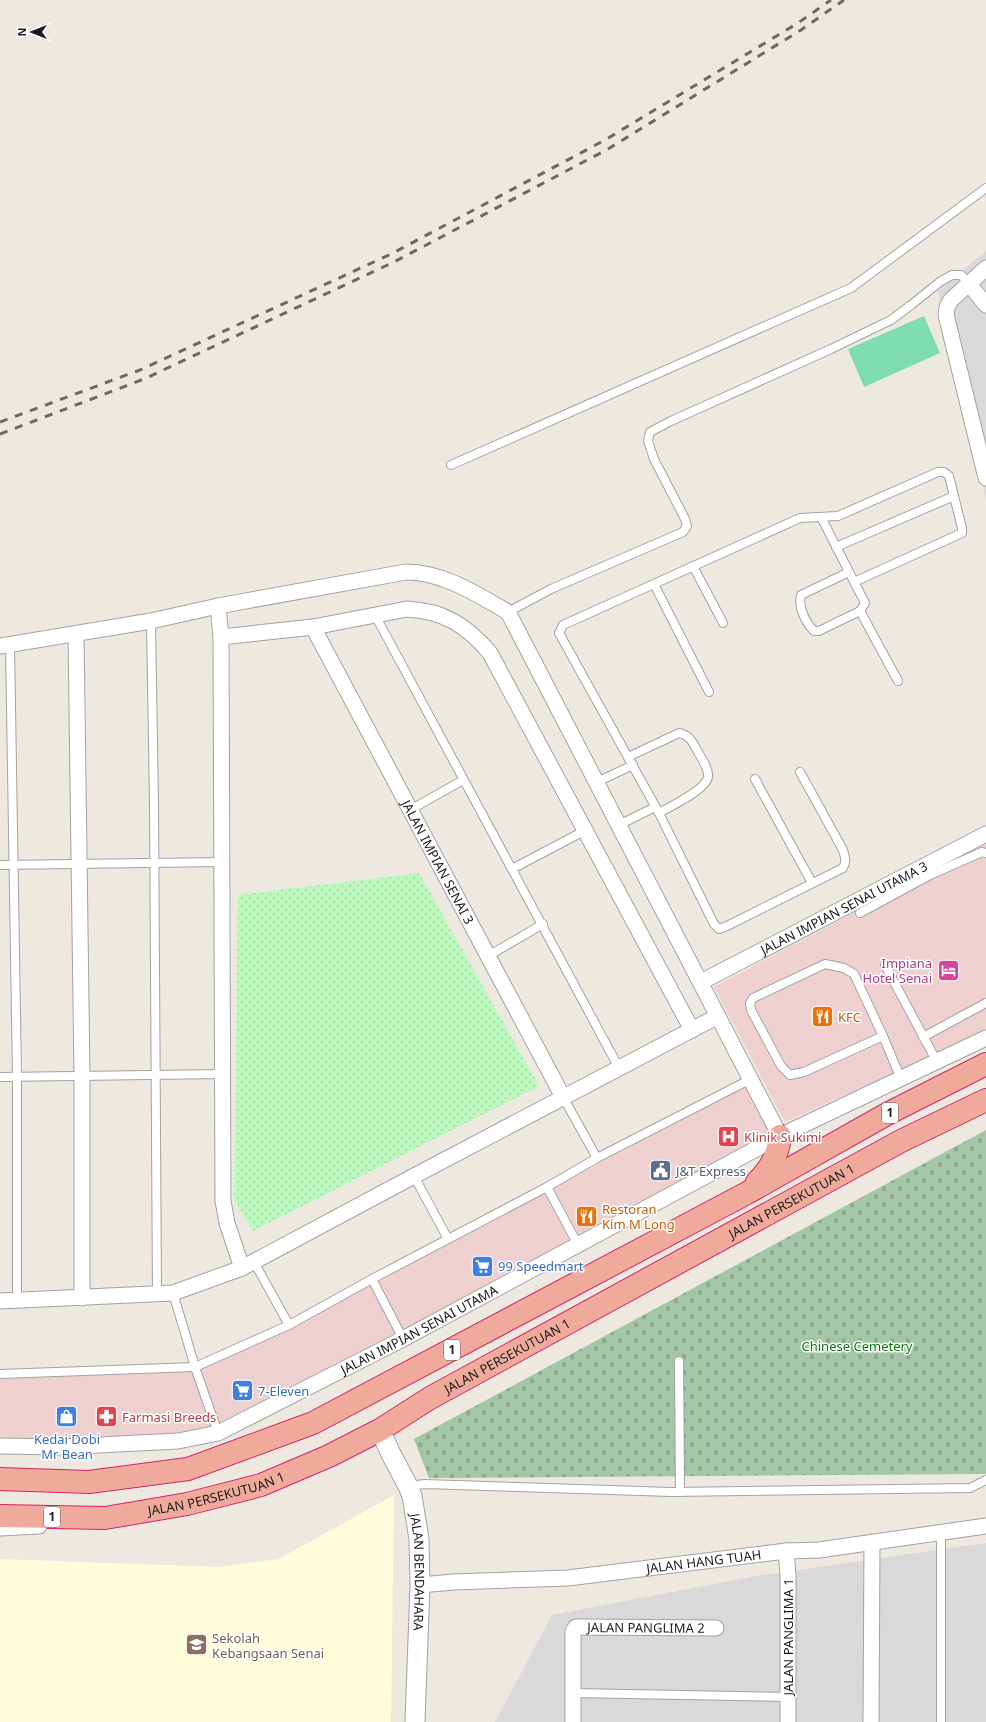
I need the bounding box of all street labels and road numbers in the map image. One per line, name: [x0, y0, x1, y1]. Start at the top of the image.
street label: JALAN IMPIAN SENAI 3: [397, 795, 478, 927]
street label: JALAN IMPIAN SENAI UTAMA 3: [755, 857, 931, 960]
road number: 1: [882, 1103, 898, 1123]
street label: JALAN PERSEKUTUAN 1: [724, 1159, 858, 1243]
street label: JALAN IMPIAN SENAI UTAMA: [336, 1280, 501, 1379]
street label: JALAN PERSEKUTUAN 1: [439, 1314, 573, 1399]
road number: 1: [444, 1340, 460, 1360]
street label: JALAN PERSEKUTUAN 1: [144, 1467, 287, 1520]
road number: 1: [44, 1507, 60, 1527]
street label: JALAN BENDAHARA: [406, 1510, 429, 1632]
street label: JALAN HANG TUAH: [643, 1545, 762, 1577]
street label: JALAN PANGLIMA 1: [779, 1578, 797, 1698]
street label: JALAN PANGLIMA 2: [585, 1618, 705, 1637]

